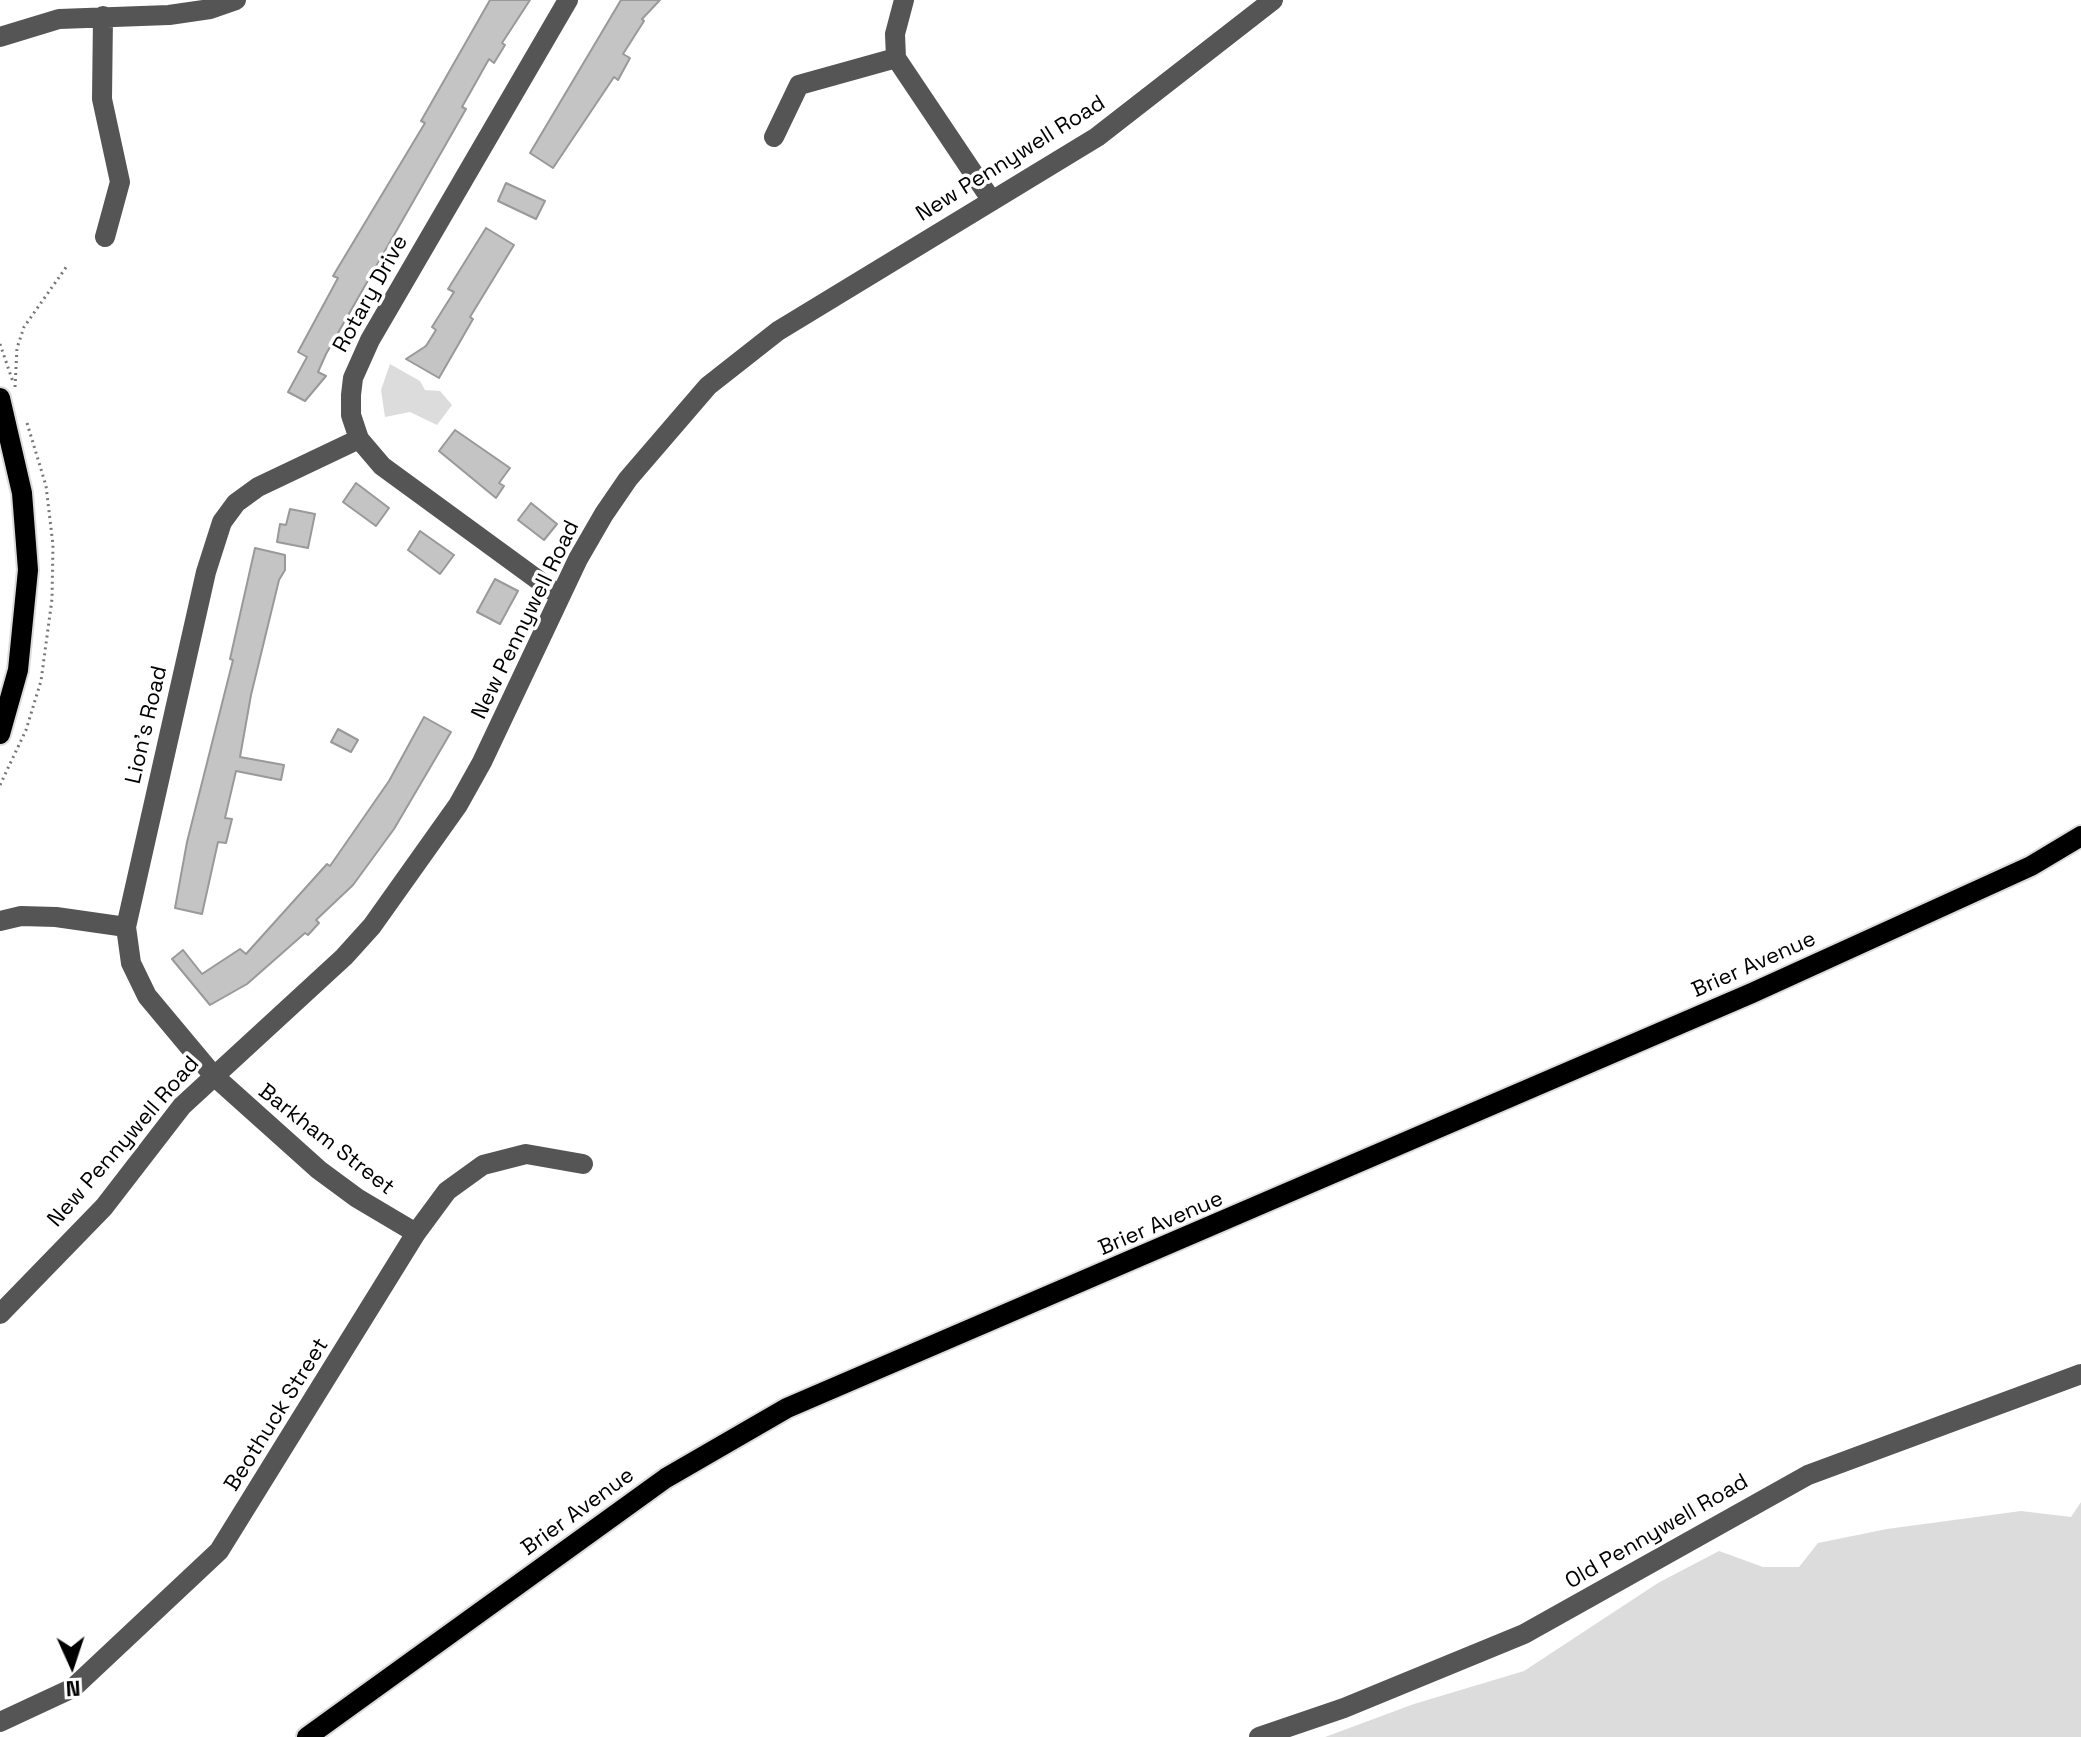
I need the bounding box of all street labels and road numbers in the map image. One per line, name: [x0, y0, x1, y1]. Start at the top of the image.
street label: New Pennywell Road: [912, 90, 1110, 228]
street label: Rotary Drive: [328, 231, 414, 357]
street label: New Pennywell Road: [466, 516, 586, 724]
street label: Lion's Road: [121, 663, 173, 787]
street label: Brier Avenue: [1688, 926, 1820, 1004]
street label: New Pennywell Road: [43, 1051, 205, 1233]
street label: Barkham Street: [253, 1079, 399, 1201]
street label: Brier Avenue: [1095, 1186, 1227, 1262]
street label: Beothuck Street: [219, 1334, 335, 1496]
street label: Brier Avenue: [516, 1462, 640, 1562]
street label: Old Pennywell Road: [1561, 1469, 1753, 1595]

